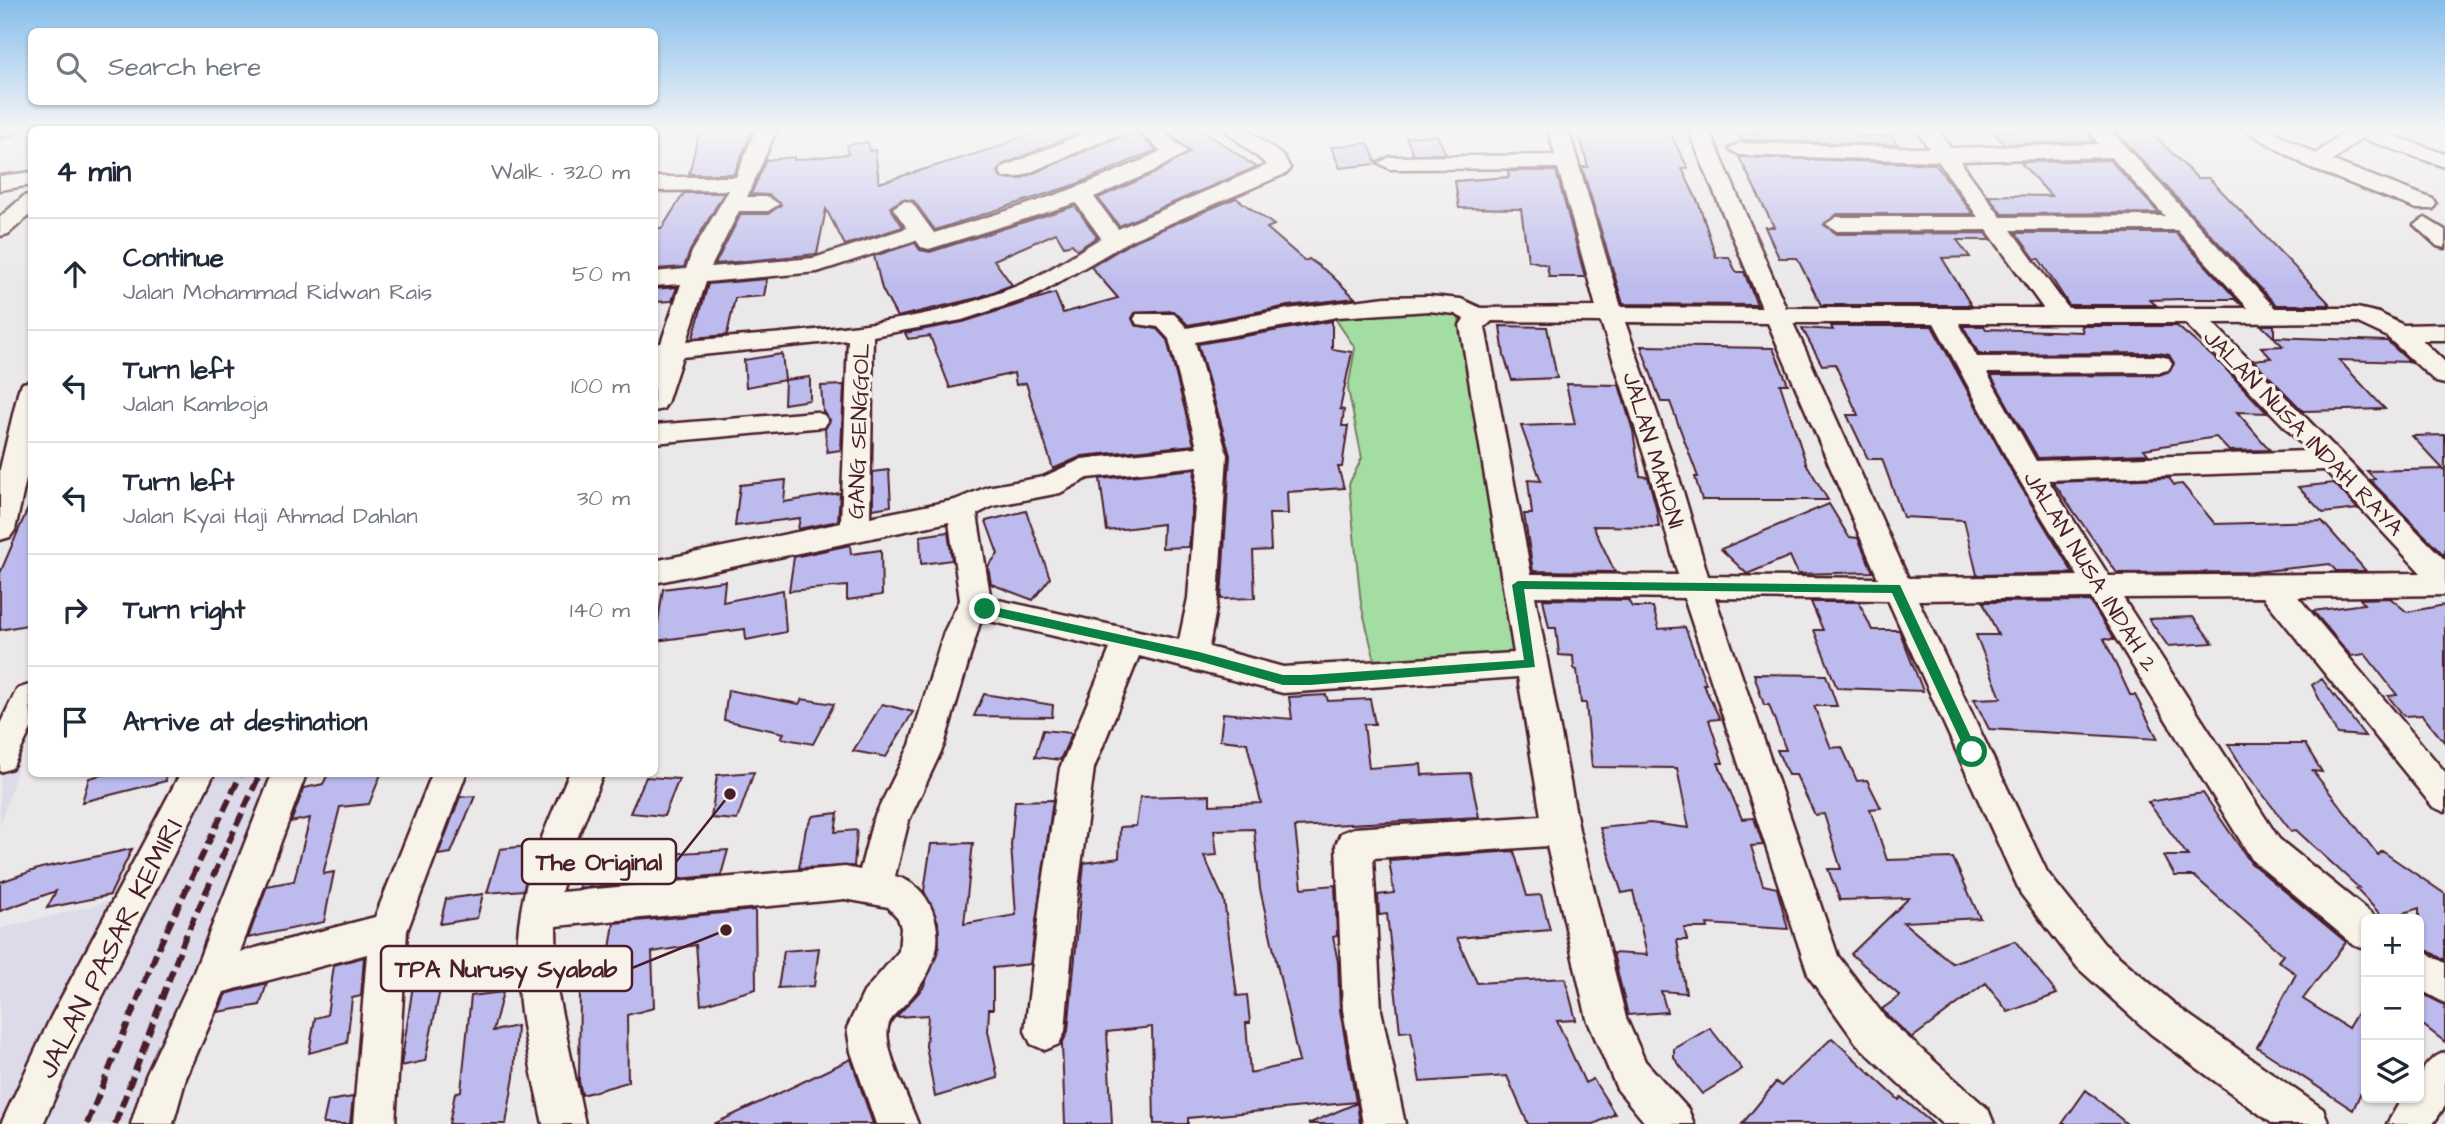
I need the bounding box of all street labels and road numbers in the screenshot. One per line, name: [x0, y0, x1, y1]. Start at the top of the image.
street label: JALAN NUSA INDAH RAYA: [2196, 322, 2411, 543]
street label: GANG SENGGOL: [840, 342, 878, 520]
street label: JALAN MAHONI: [1614, 368, 1692, 533]
street label: JALAN NUSA INDAH 2: [2015, 465, 2165, 678]
street label: JALAN PASAR KEMIRI: [28, 812, 193, 1085]

